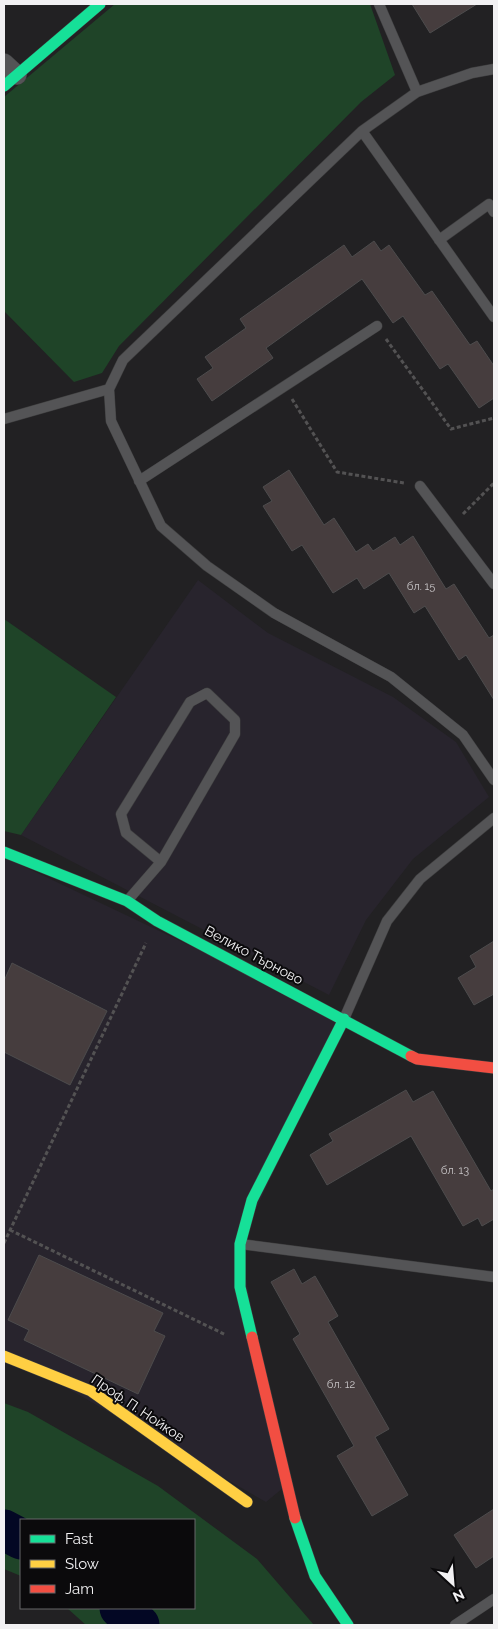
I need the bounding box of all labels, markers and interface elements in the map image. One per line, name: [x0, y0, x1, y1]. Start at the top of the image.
house number: бл. 15: [407, 580, 435, 593]
street label: Велико Търново: [202, 922, 306, 988]
house number: бл. 13: [441, 1164, 469, 1177]
street label: Проф. П. Нойков: [89, 1371, 187, 1445]
house number: бл. 12: [327, 1378, 355, 1391]
legend: [20, 1519, 195, 1609]
text: Fast: [65, 1530, 93, 1548]
text: Slow: [65, 1555, 99, 1573]
north arrow: [428, 1559, 478, 1609]
text: Jam: [65, 1580, 94, 1598]
text: N: [450, 1586, 467, 1605]

